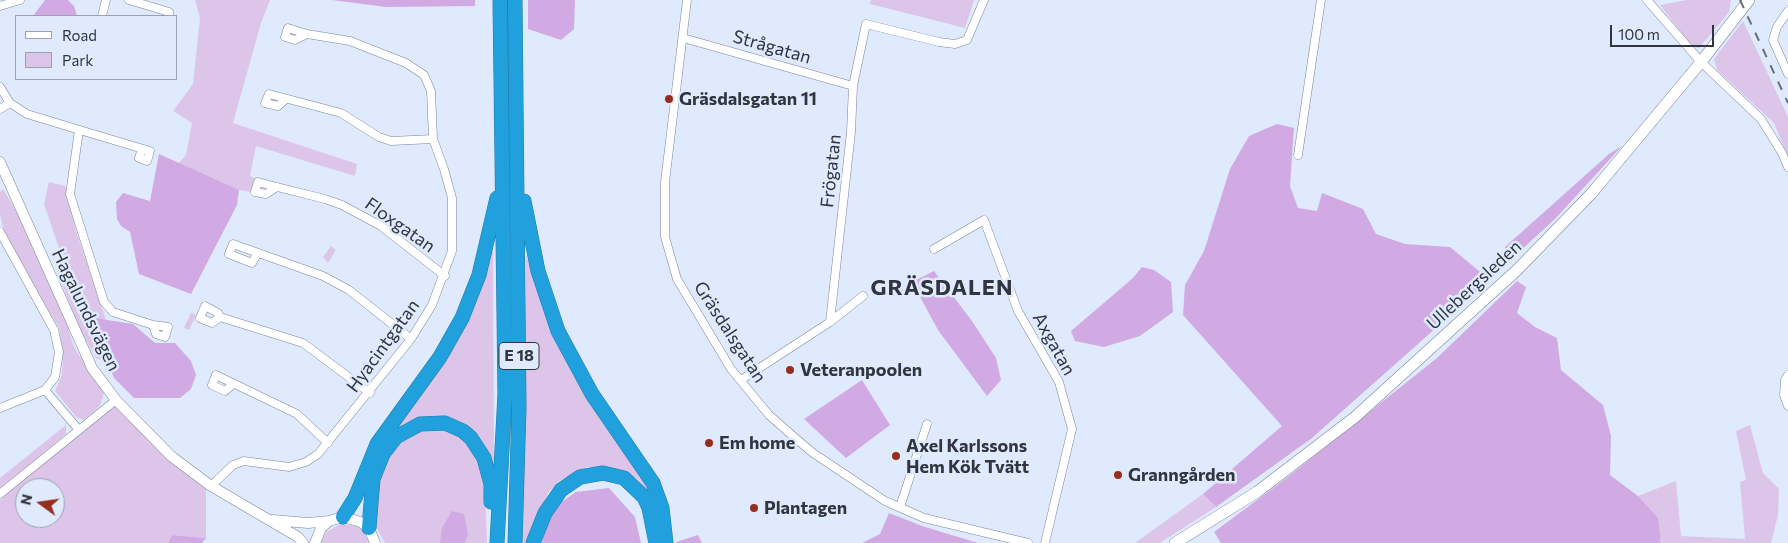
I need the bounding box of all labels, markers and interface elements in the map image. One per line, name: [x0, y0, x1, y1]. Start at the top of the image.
legend: [15, 15, 178, 80]
scale bar: [1613, 15, 1717, 47]
text: 100 m: [1618, 25, 1660, 43]
text: Road: [62, 26, 97, 44]
street label: Strågatan: [730, 26, 814, 68]
text: Park: [62, 51, 93, 69]
place label: Gräsdalsgatan 11: [679, 88, 817, 110]
marker: Gräsdalsgatan 11: [663, 93, 675, 105]
street label: Frögatan: [816, 133, 846, 209]
street label: Floxgatan: [361, 193, 439, 257]
street label: Ullebergsleden: [1422, 236, 1526, 334]
street label: Hagalundsvägen: [47, 245, 125, 375]
district label: GRÄSDALEN: [869, 275, 1015, 301]
street label: Gräsdalsgatan: [689, 277, 771, 387]
street label: Hyacintgatan: [342, 295, 424, 397]
street label: Axgatan: [1028, 309, 1080, 379]
road number: E 18: [499, 342, 539, 370]
place label: Veteranpoolen: [800, 359, 922, 381]
marker: Veteranpoolen: [784, 364, 796, 376]
place label: Em home: [719, 432, 795, 454]
place label: Axel Karlssons Hem Kök Tvätt: [906, 435, 1029, 478]
marker: Em home: [703, 437, 715, 449]
marker: Axel Karlssons Hem Kök Tvätt: [890, 450, 902, 462]
place label: Granngården: [1128, 464, 1235, 486]
marker: Granngården: [1112, 469, 1124, 481]
north arrow: [15, 478, 65, 528]
text: N: [16, 492, 35, 507]
place label: Plantagen: [764, 497, 847, 519]
marker: Plantagen: [748, 502, 760, 514]

